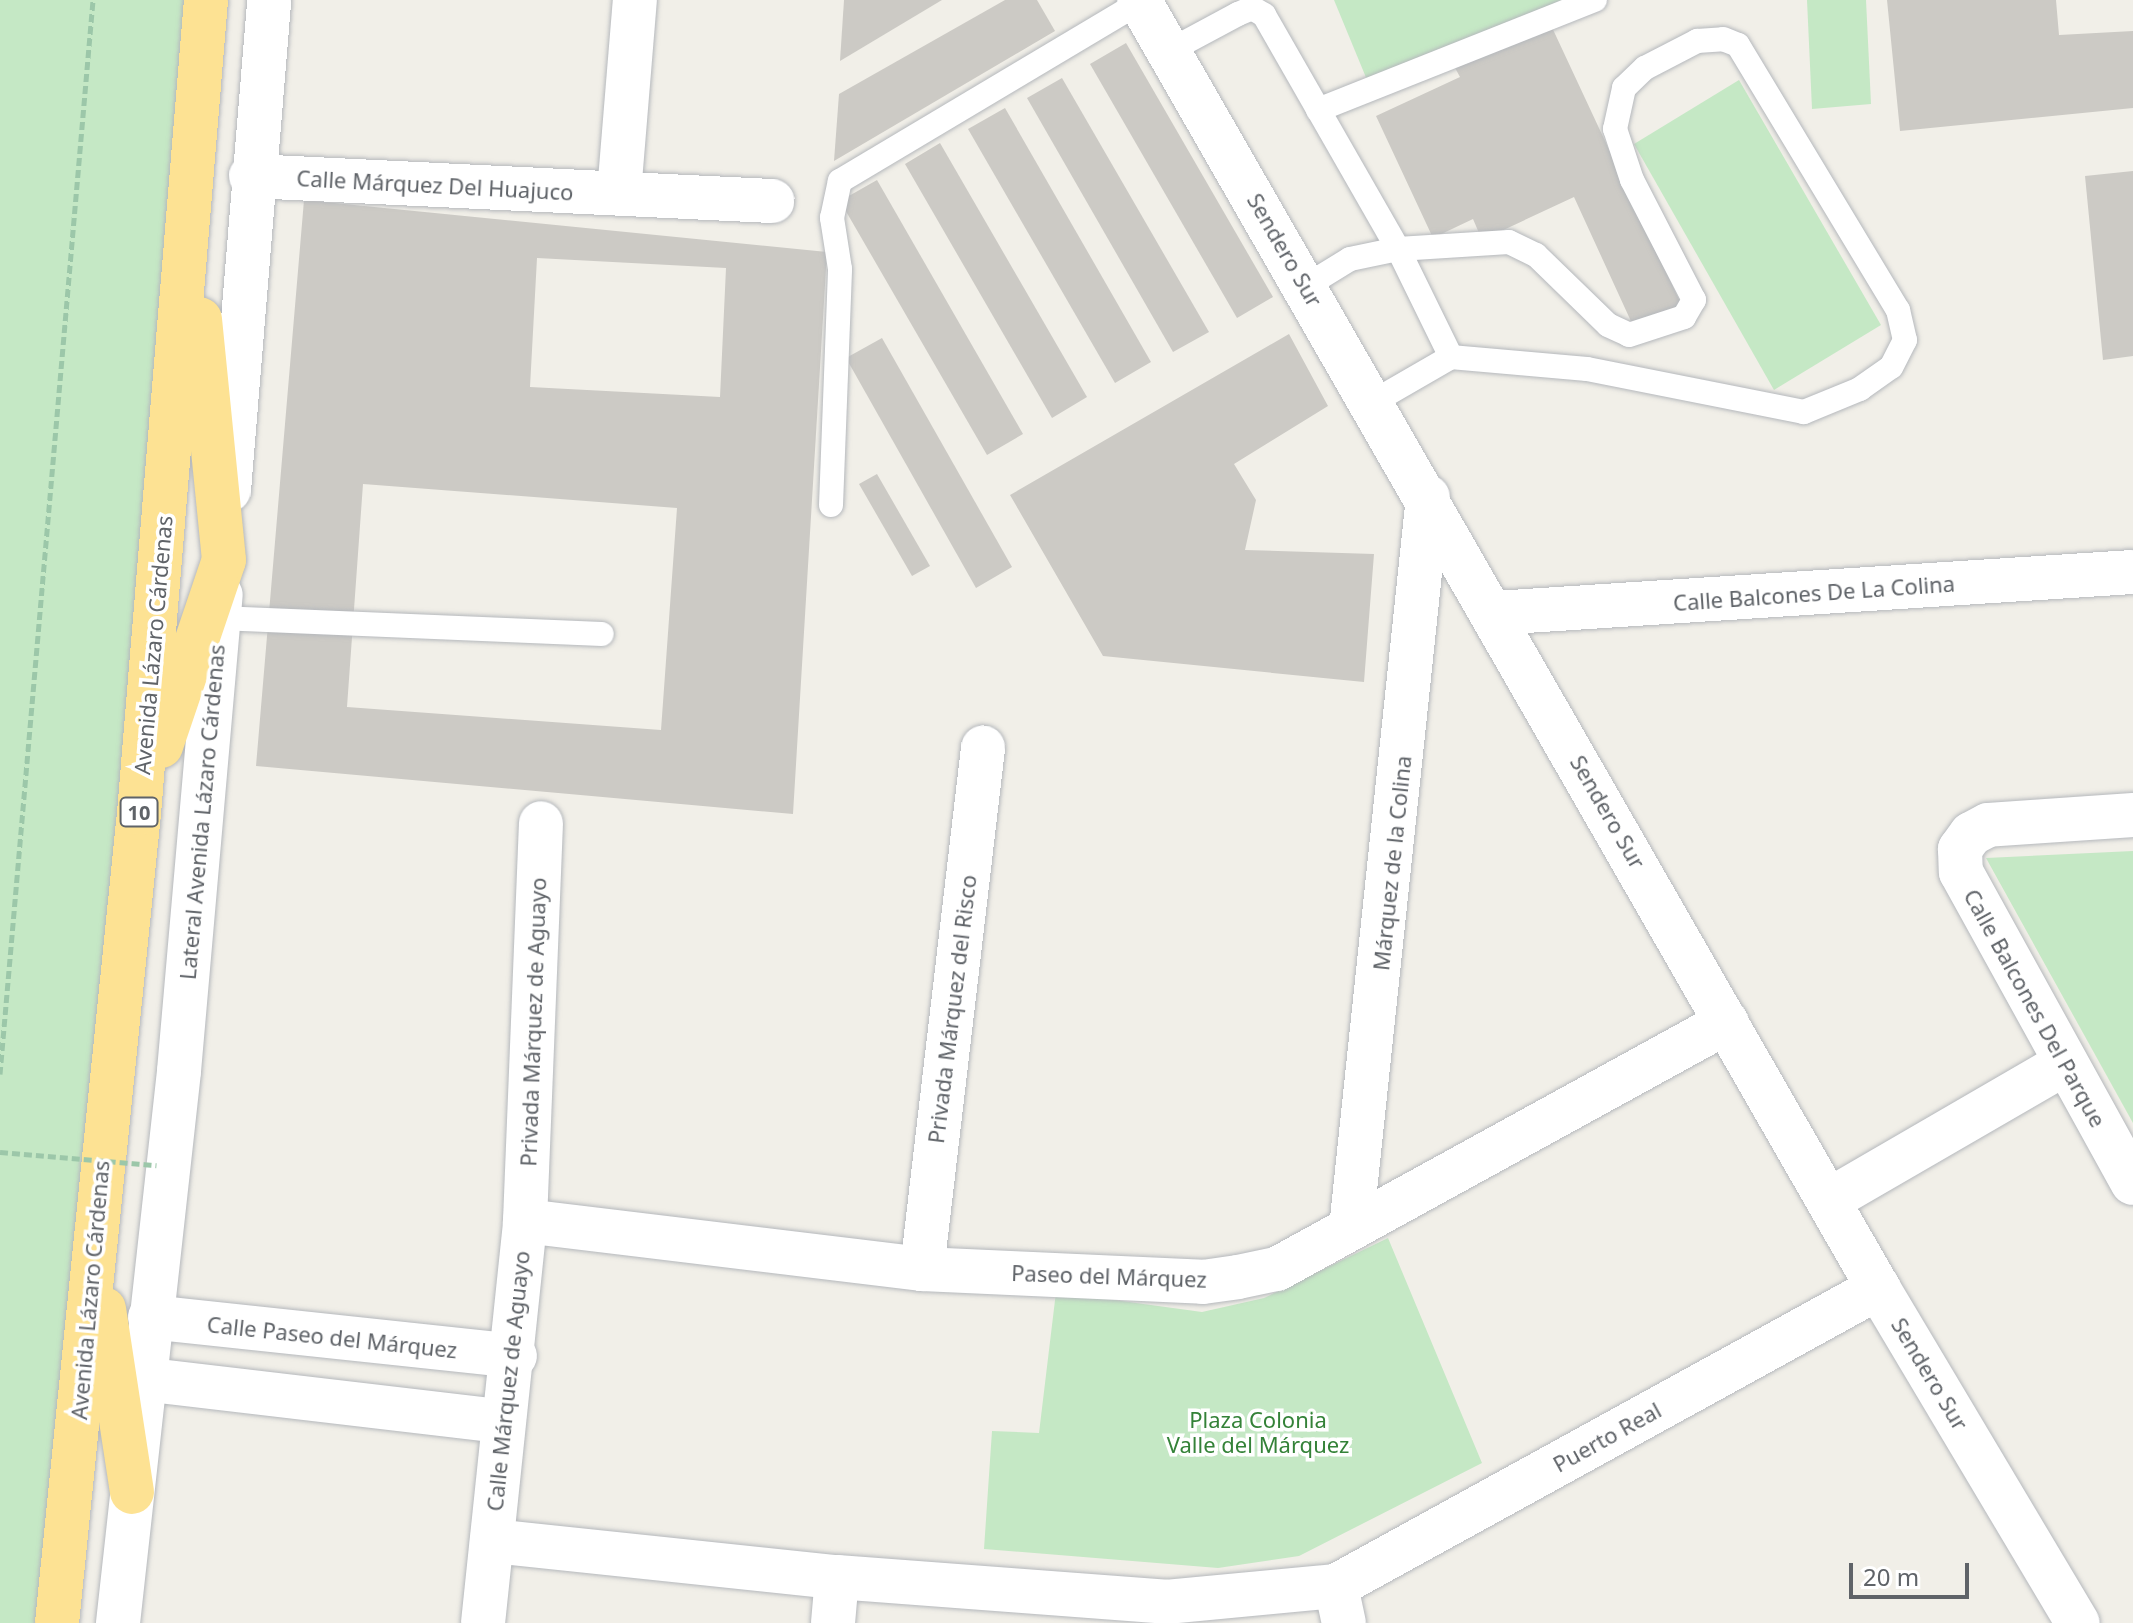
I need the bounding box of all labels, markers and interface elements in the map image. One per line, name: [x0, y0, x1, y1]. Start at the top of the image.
street label: Calle Márquez Del Huajuco: [296, 165, 574, 205]
street label: Sendero Sur: [1242, 189, 1328, 311]
street label: Avenida Lázaro Cárdenas: [129, 514, 177, 776]
street label: Calle Balcones De La Colina: [1672, 570, 1956, 616]
street label: Lateral Avenida Lázaro Cárdenas: [174, 643, 230, 981]
street label: Sendero Sur: [1565, 751, 1651, 873]
street label: Márquez de la Colina: [1368, 754, 1416, 972]
road number: 10: [119, 796, 159, 828]
street label: Privada Márquez del Risco: [922, 873, 982, 1145]
street label: Privada Márquez de Aguayo: [515, 877, 551, 1167]
street label: Calle Balcones Del Parque: [1959, 884, 2111, 1132]
street label: Avenida Lázaro Cárdenas: [66, 1159, 114, 1421]
street label: Calle Márquez de Aguayo: [481, 1249, 535, 1513]
street label: Paseo del Márquez: [1011, 1259, 1207, 1293]
street label: Calle Paseo del Márquez: [206, 1311, 458, 1363]
street label: Sendero Sur: [1886, 1313, 1974, 1435]
street label: Puerto Real: [1548, 1396, 1666, 1478]
park label: Plaza Colonia Valle del Márquez: [1167, 1406, 1349, 1458]
scale bar: [1853, 1547, 1973, 1597]
text: 20 m: [1863, 1560, 1919, 1593]

